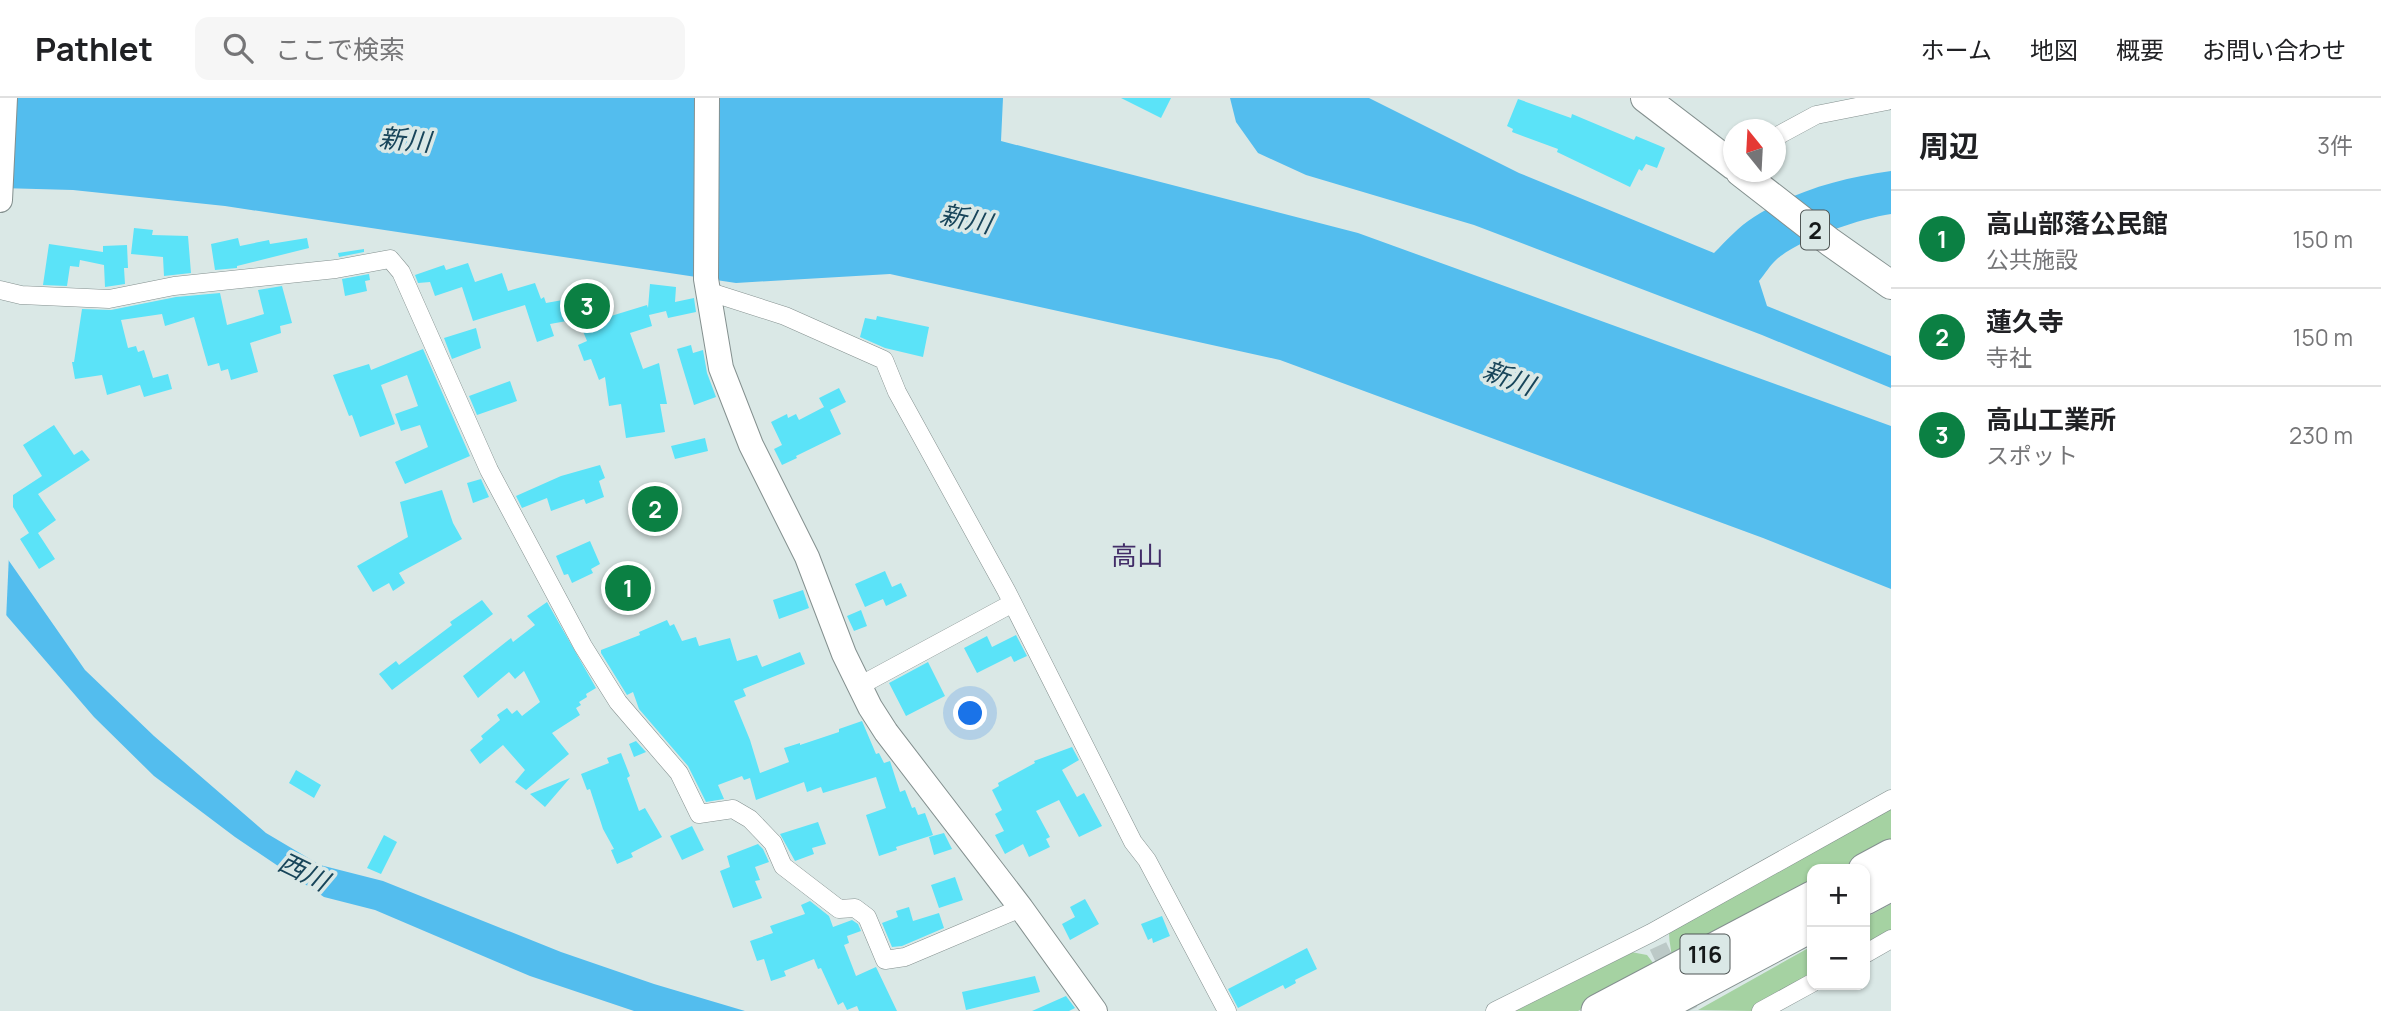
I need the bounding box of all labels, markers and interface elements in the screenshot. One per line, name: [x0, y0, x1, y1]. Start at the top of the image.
search box: [195, 17, 685, 80]
text: Pathlet: [35, 26, 153, 71]
icon: search: [219, 29, 257, 67]
text: ここで検索: [275, 31, 405, 67]
text: ホーム: [1921, 33, 1992, 66]
text: 地図: [2030, 33, 2078, 66]
text: 概要: [2116, 33, 2164, 66]
text: お問い合わせ: [2202, 33, 2346, 66]
water label: 新川: [378, 119, 435, 159]
north arrow: [1723, 119, 1786, 182]
text: 周辺: [1919, 125, 1979, 166]
text: 3件: [2317, 129, 2353, 161]
water label: 新川: [937, 195, 998, 242]
text: 高山部落公民館: [1986, 205, 2168, 241]
road number: 2: [1801, 211, 1829, 250]
text: 1: [1937, 223, 1947, 255]
text: 150 m: [2293, 223, 2353, 255]
text: 公共施設: [1986, 243, 2078, 275]
pin: 3: [564, 280, 610, 332]
text: 蓮久寺: [1986, 303, 2064, 339]
text: 2: [1935, 321, 1949, 353]
text: 150 m: [2293, 321, 2353, 353]
text: 寺社: [1986, 341, 2032, 373]
water label: 新川: [1478, 351, 1542, 404]
text: 高山工業所: [1986, 401, 2116, 437]
text: 3: [1935, 419, 1949, 451]
text: 230 m: [2289, 419, 2353, 451]
text: スポット: [1986, 439, 2078, 471]
pin: 2: [632, 483, 678, 535]
district label: 高山: [1111, 537, 1163, 573]
pin: 1: [605, 562, 651, 614]
your location: [953, 696, 987, 730]
water label: 西川: [273, 843, 338, 900]
map controls: [1807, 864, 1870, 990]
button: +: [1807, 864, 1870, 927]
button: −: [1807, 927, 1870, 990]
road number: 116: [1680, 934, 1730, 974]

